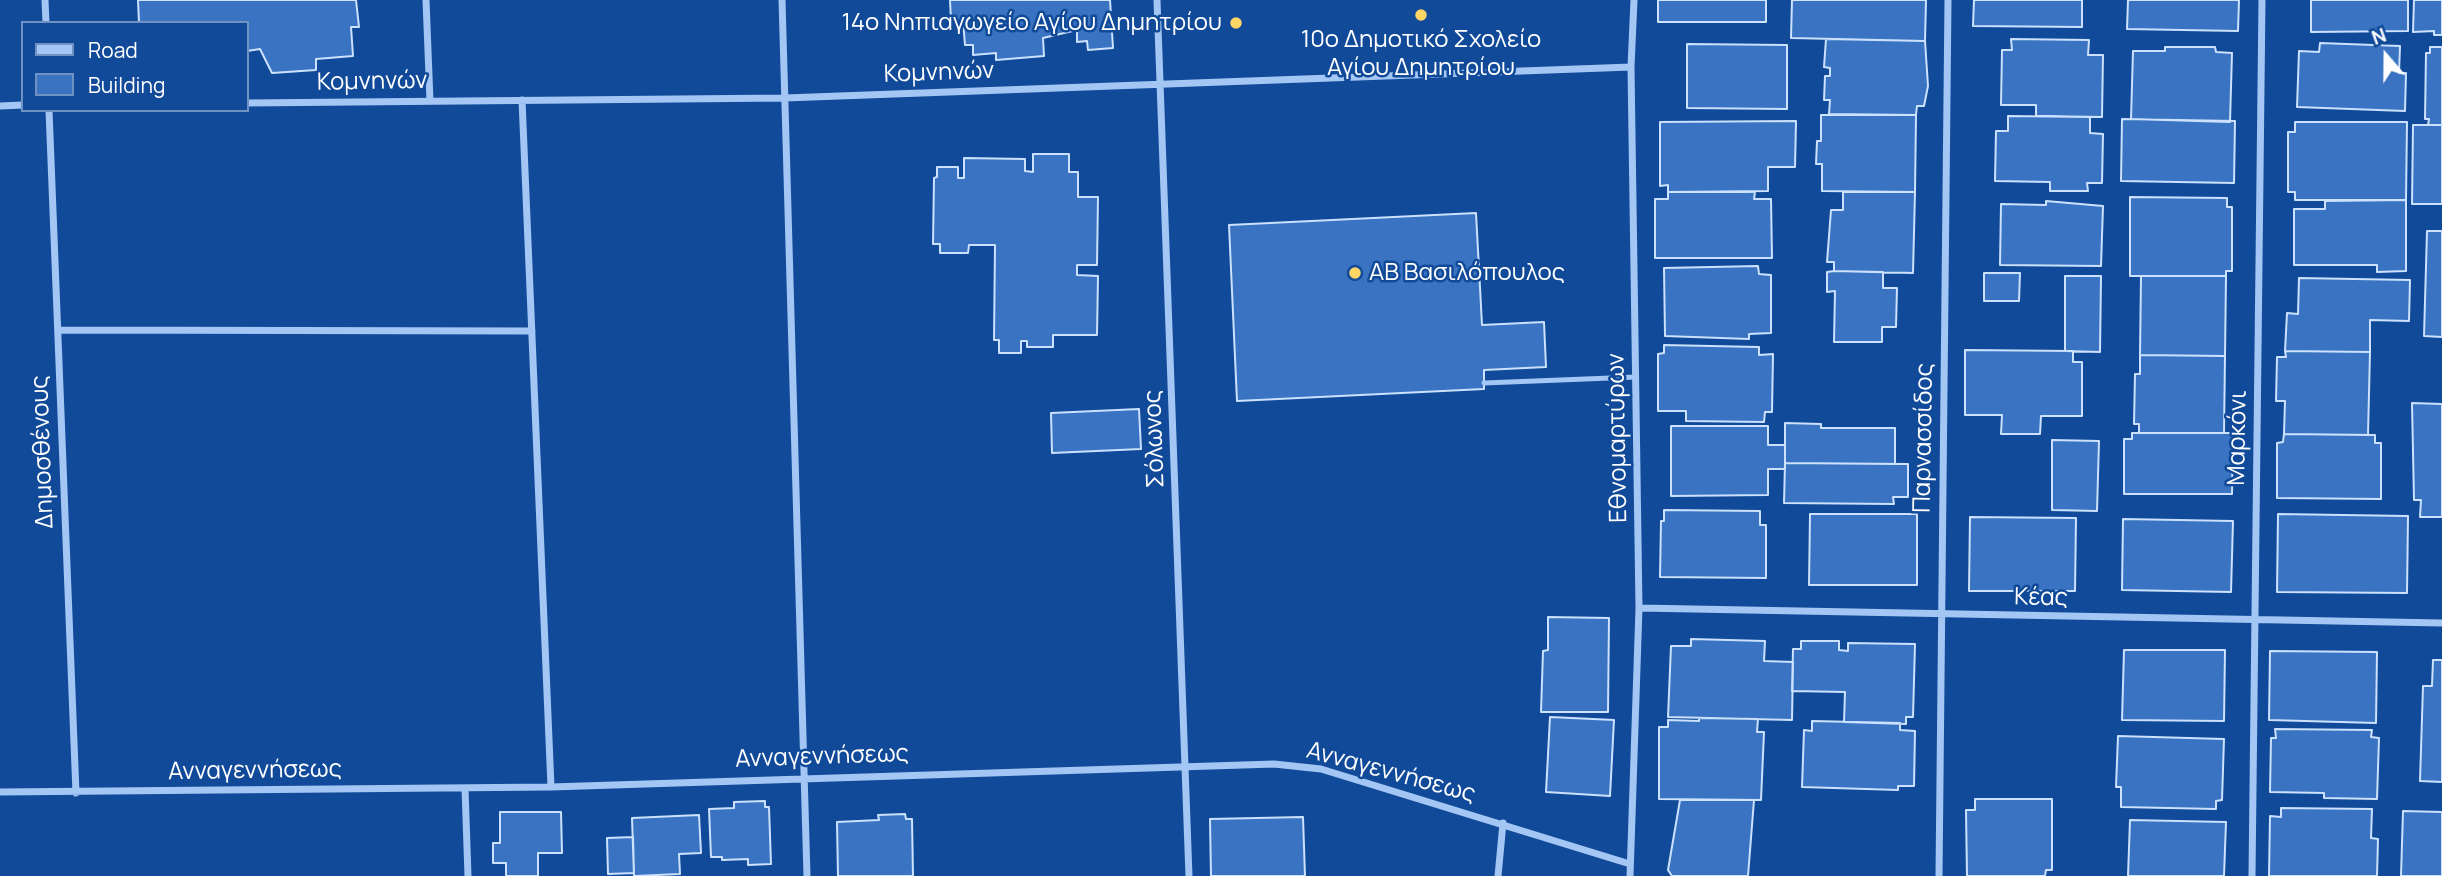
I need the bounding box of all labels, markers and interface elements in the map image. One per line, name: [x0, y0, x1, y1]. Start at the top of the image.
marker: 10ο Δημοτικό Σχολείο Αγίου Δημητρίου: [1413, 7, 1429, 23]
place label: 14ο Νηπιαγωγείο Αγίου Δημητρίου: [842, 9, 1222, 37]
marker: 14ο Νηπιαγωγείο Αγίου Δημητρίου: [1228, 15, 1244, 31]
legend: [21, 21, 248, 112]
north arrow: [2351, 21, 2421, 91]
text: N: [2368, 22, 2390, 51]
place label: 10ο Δημοτικό Σχολείο Αγίου Δημητρίου: [1301, 26, 1541, 82]
text: Road: [88, 36, 138, 64]
street label: Κομνηνών: [883, 57, 995, 89]
street label: Κομνηνών: [317, 67, 427, 97]
text: Building: [88, 71, 165, 99]
place label: ΑΒ Βασιλόπουλος: [1369, 259, 1565, 287]
marker: ΑΒ Βασιλόπουλος: [1347, 265, 1363, 281]
street label: Εθνομαρτύρων: [1602, 353, 1634, 523]
street label: Παρνασσίδος: [1908, 363, 1940, 513]
street label: Δημοσθένους: [26, 375, 60, 529]
street label: Σόλωνος: [1139, 389, 1171, 489]
street label: Μαρκόνι: [2223, 390, 2253, 486]
street label: Κέας: [2014, 583, 2068, 613]
street label: Ανναγεννήσεως: [1303, 737, 1479, 809]
street label: Ανναγεννήσεως: [735, 740, 909, 774]
street label: Ανναγεννήσεως: [168, 755, 342, 787]

